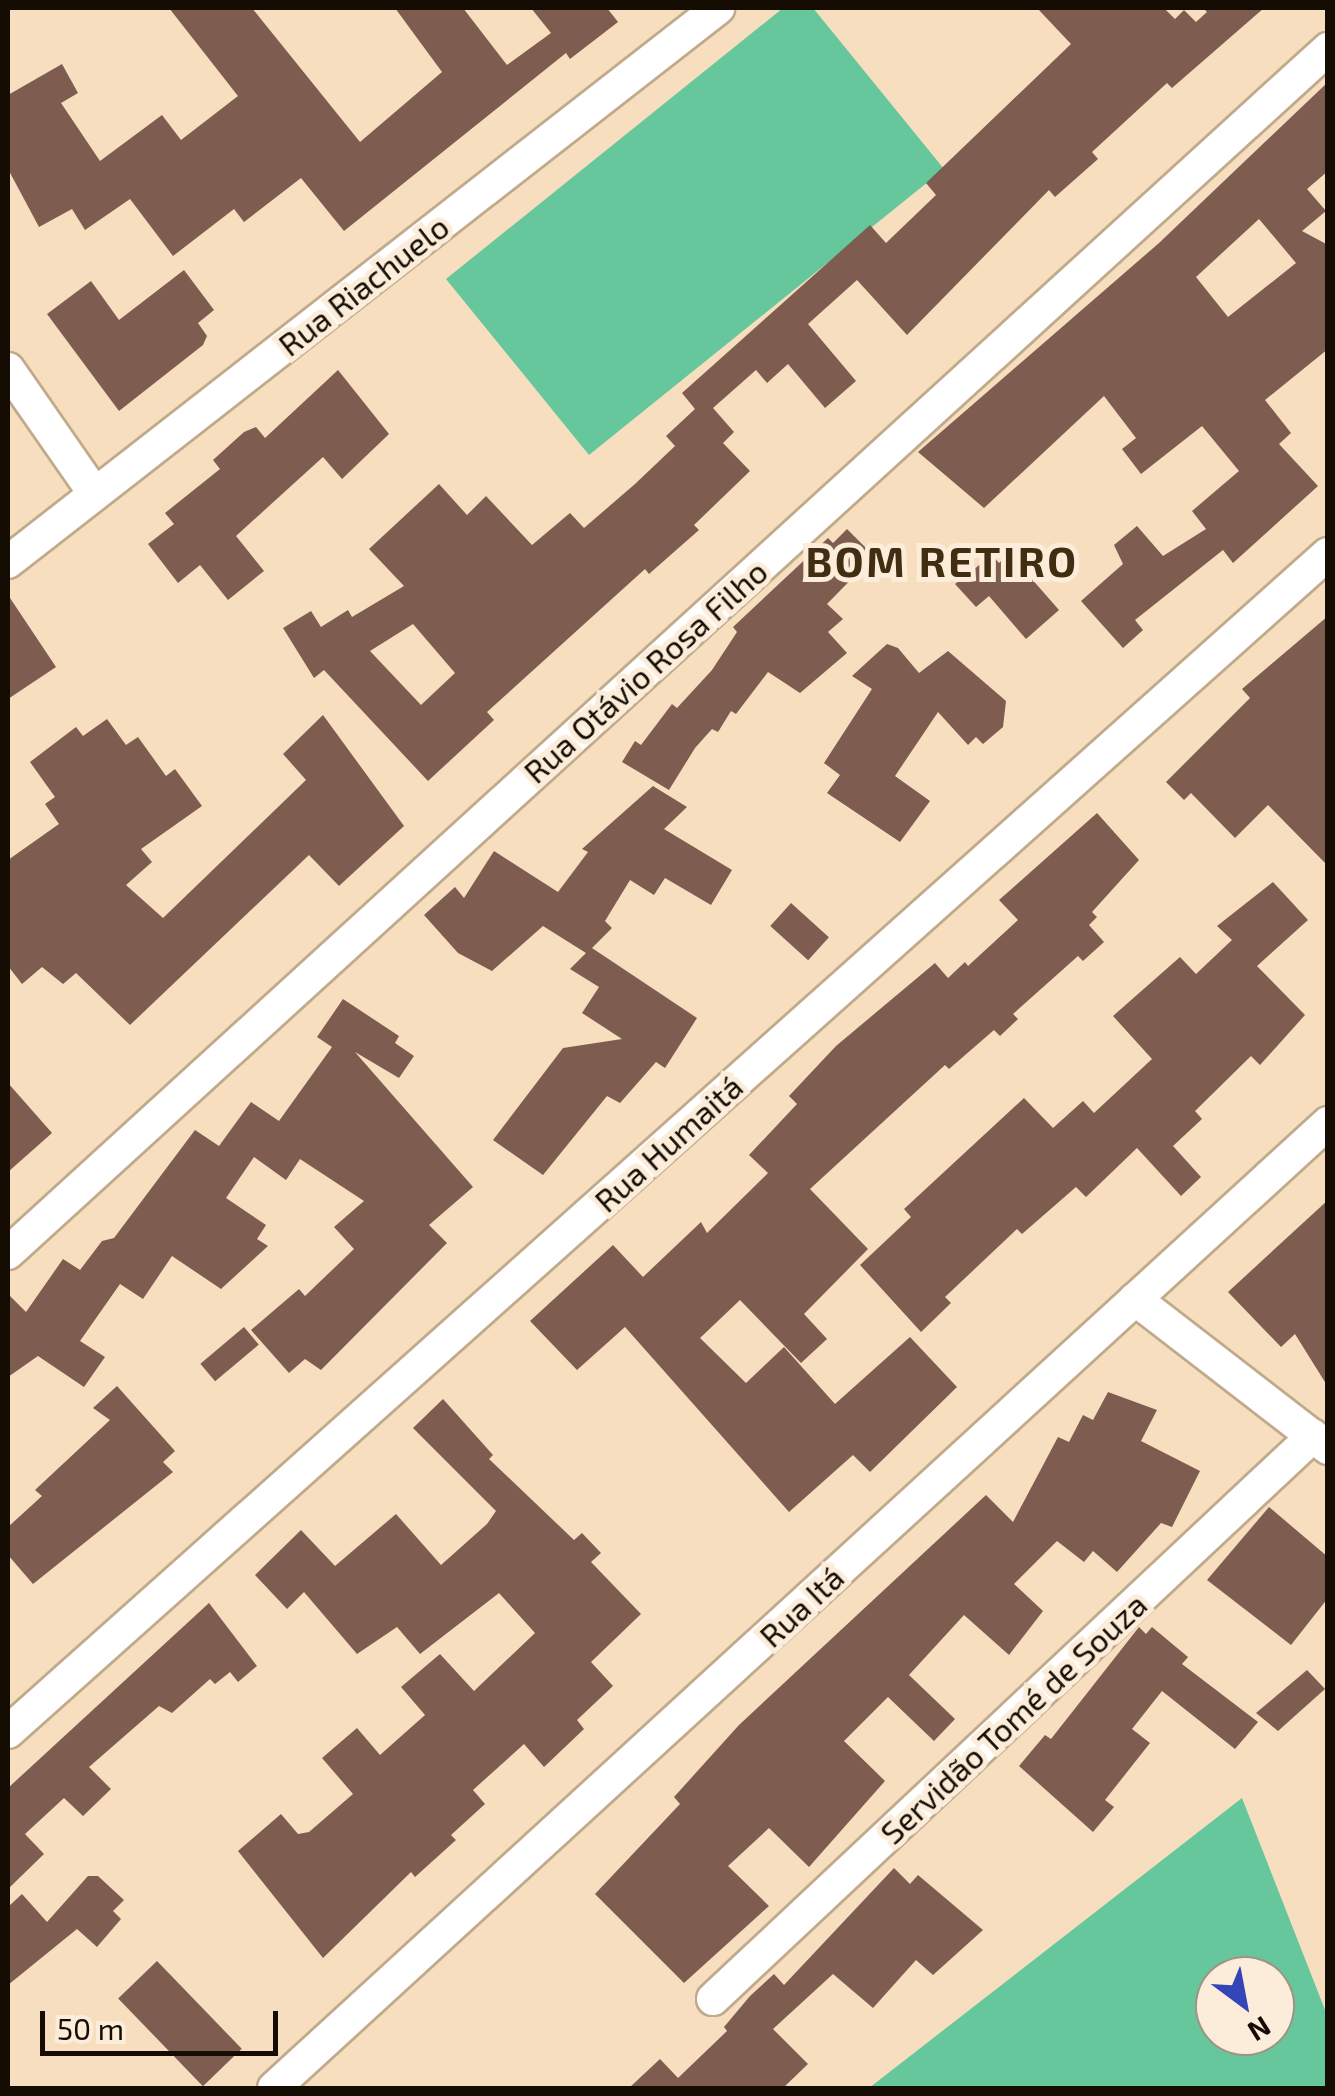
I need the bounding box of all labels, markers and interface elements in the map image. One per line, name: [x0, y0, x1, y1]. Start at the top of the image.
street label: Rua Riachuelo: [270, 207, 456, 363]
district label: BOM RETIRO: [805, 535, 1079, 585]
street label: Rua Otávio Rosa Filho: [515, 552, 775, 790]
street label: Rua Humaitá: [586, 1067, 750, 1219]
street label: Rua Itá: [751, 1558, 851, 1654]
street label: Servidão Tomé de Souza: [872, 1584, 1154, 1852]
north arrow: [1195, 1956, 1295, 2056]
scale bar: [45, 1991, 282, 2053]
text: 50 m: [57, 2010, 124, 2046]
text: N: [1242, 2010, 1277, 2050]

